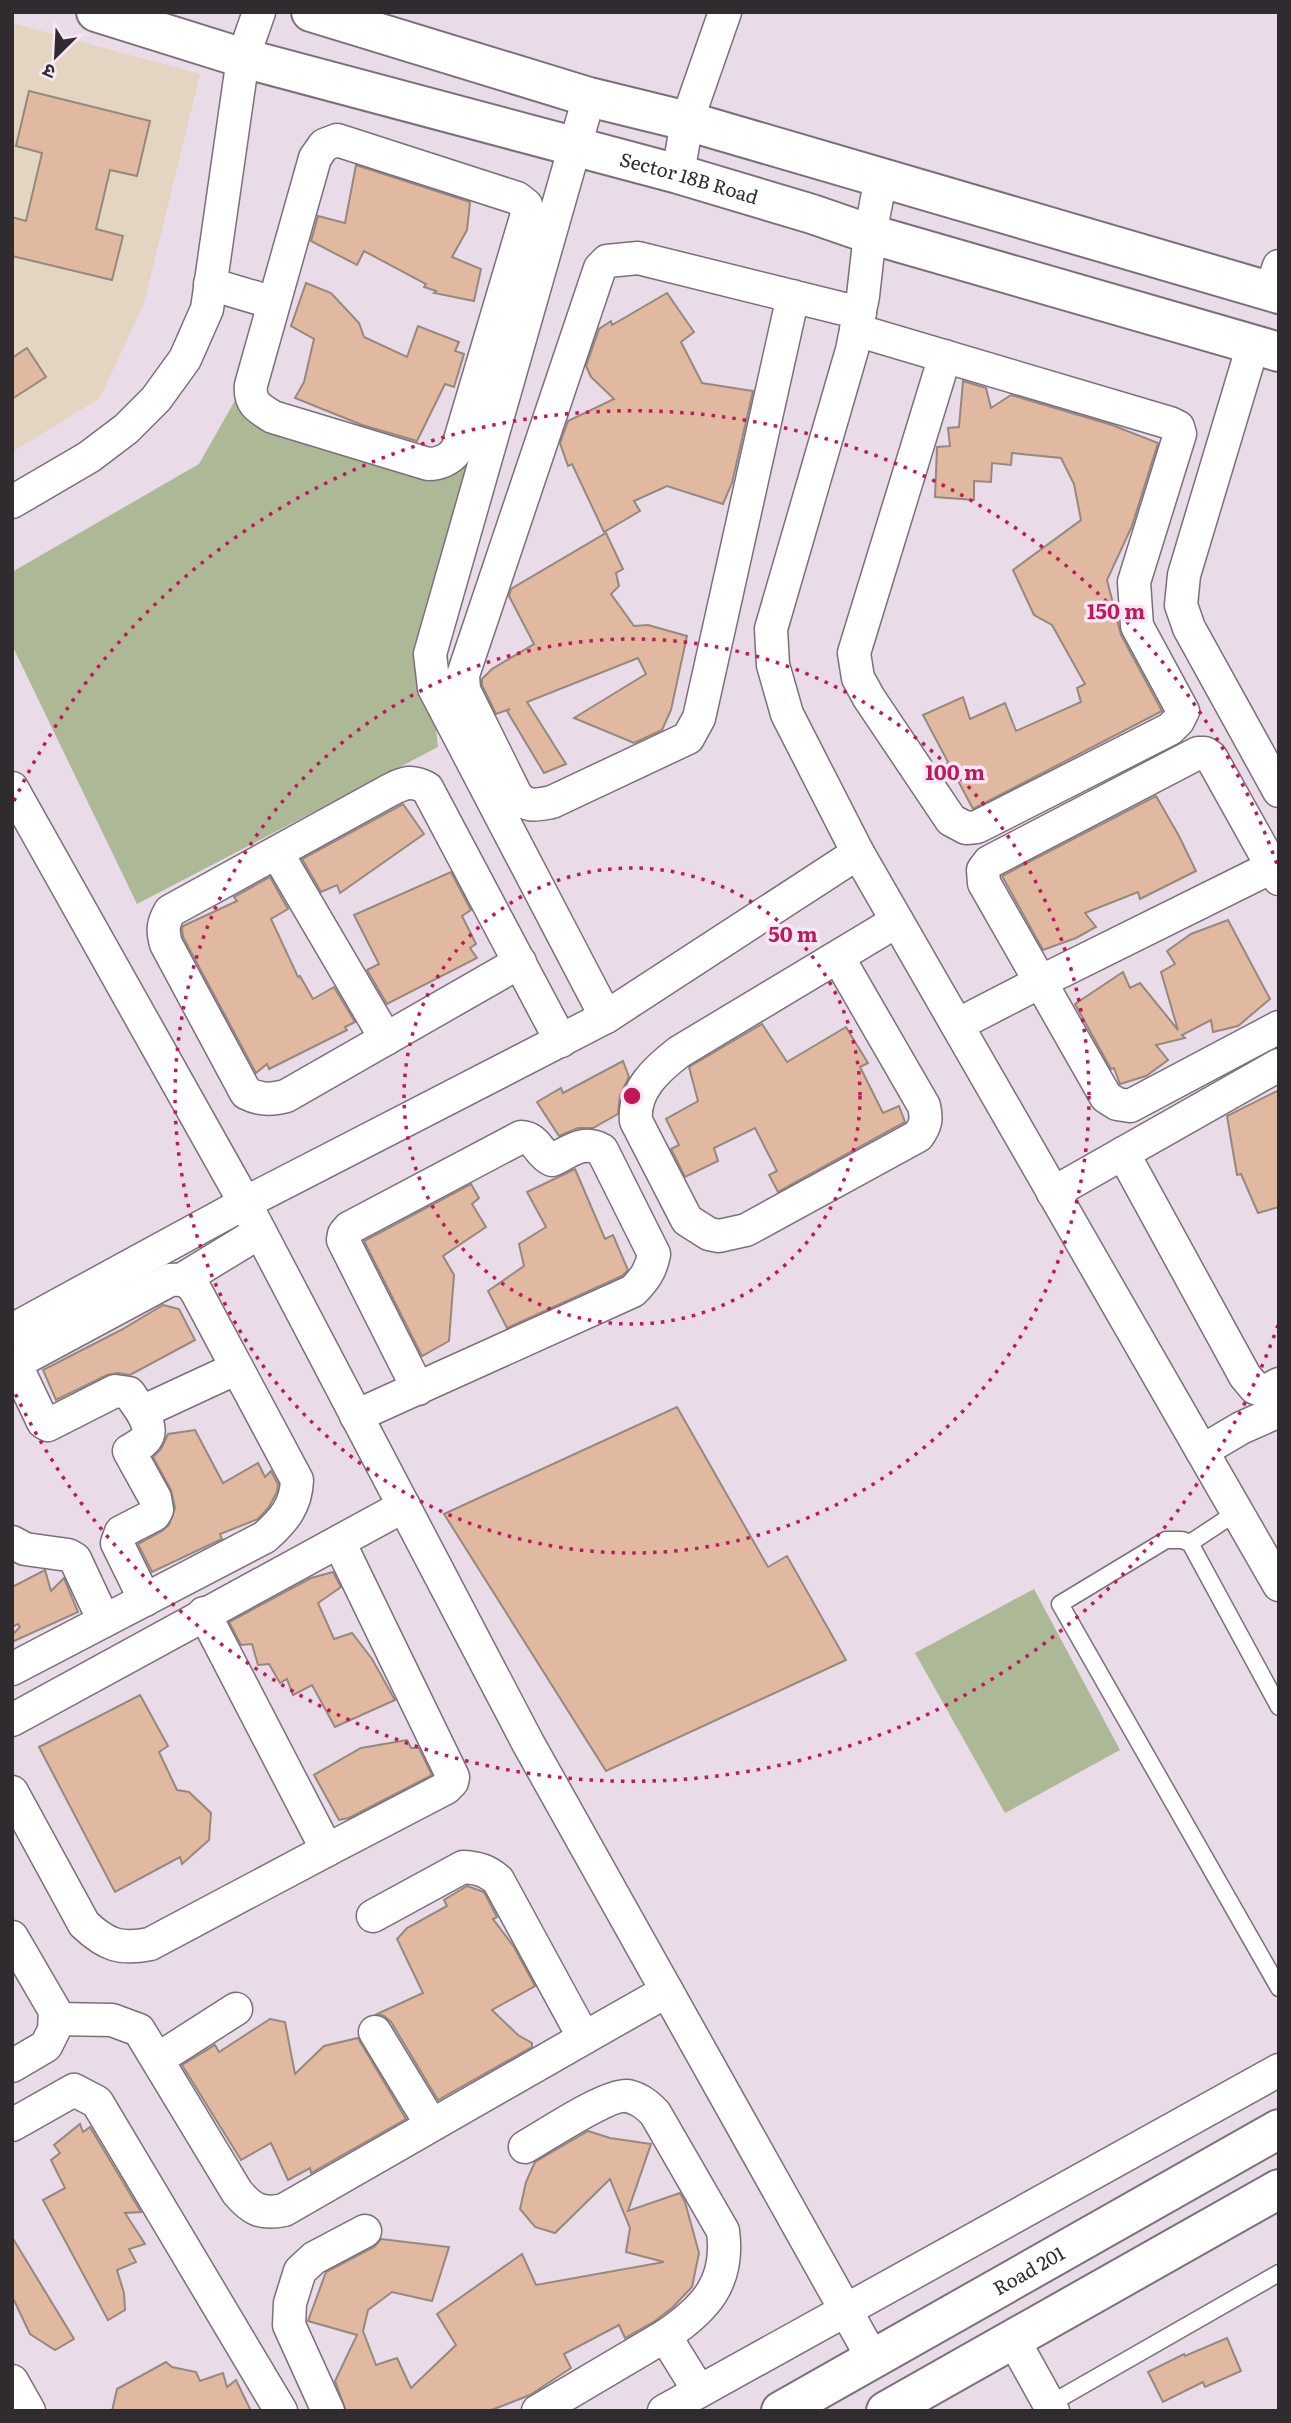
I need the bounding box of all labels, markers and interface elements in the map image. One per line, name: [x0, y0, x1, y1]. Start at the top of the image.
north arrow: [21, 21, 91, 91]
text: उ: [37, 57, 59, 87]
street label: Sector 18B Road: [617, 144, 762, 210]
text: 150 m: [1087, 594, 1145, 625]
text: 100 m: [925, 755, 985, 786]
text: 50 m: [768, 917, 818, 948]
centre of rings: [620, 1084, 644, 1108]
street label: Road 201: [988, 2238, 1070, 2301]

